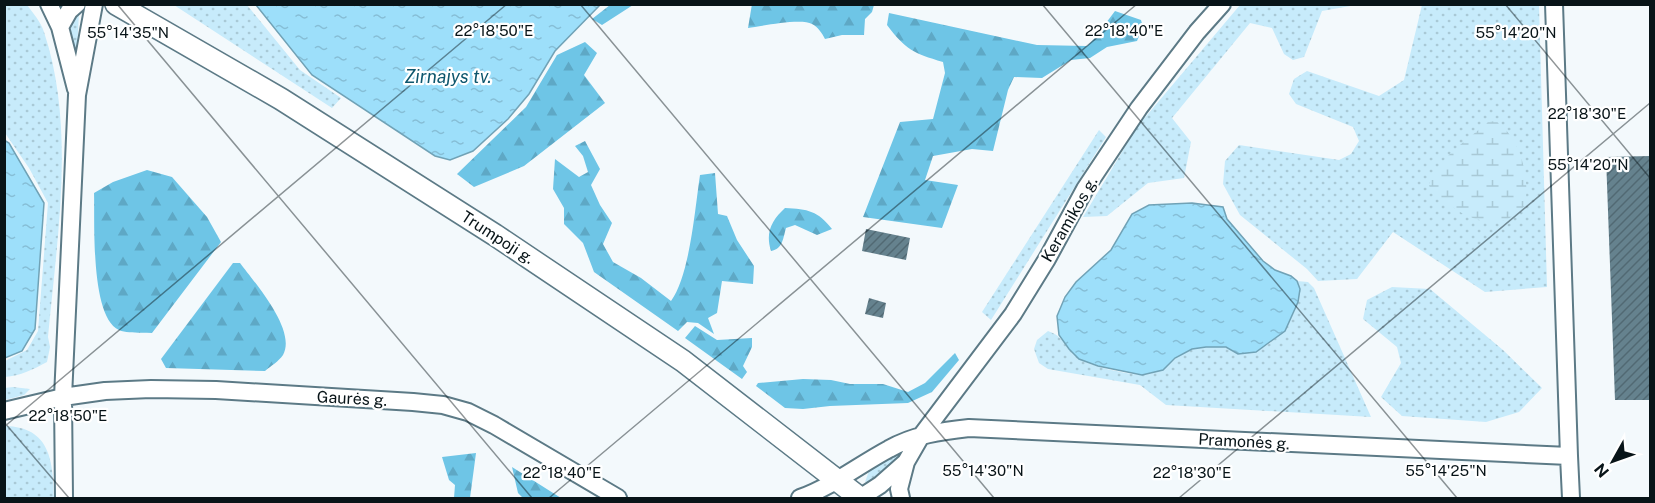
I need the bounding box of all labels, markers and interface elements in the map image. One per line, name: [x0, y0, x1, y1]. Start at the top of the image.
text: 22°18'50"E: [455, 22, 533, 39]
text: 22°18'40"E: [1085, 22, 1163, 39]
text: 55°14'35"N: [87, 24, 169, 41]
text: 55°14'20"N: [1475, 24, 1557, 41]
water label: Zirnajys tv.: [405, 66, 491, 87]
text: 22°18'30"E: [1548, 105, 1626, 122]
text: 55°14'20"N: [1547, 156, 1629, 173]
street label: Keramikos g.: [1037, 173, 1101, 265]
street label: Trumpoji g.: [458, 207, 538, 268]
street label: Gaurės g.: [316, 387, 388, 410]
text: 22°18'50"E: [29, 407, 107, 424]
street label: Pramonės g.: [1198, 430, 1290, 453]
north arrow: [1583, 431, 1643, 491]
text: N: [1591, 459, 1613, 481]
text: 55°14'30"N: [942, 462, 1024, 479]
text: 55°14'25"N: [1405, 462, 1487, 479]
text: 22°18'40"E: [523, 464, 601, 481]
text: 22°18'30"E: [1153, 464, 1231, 481]

